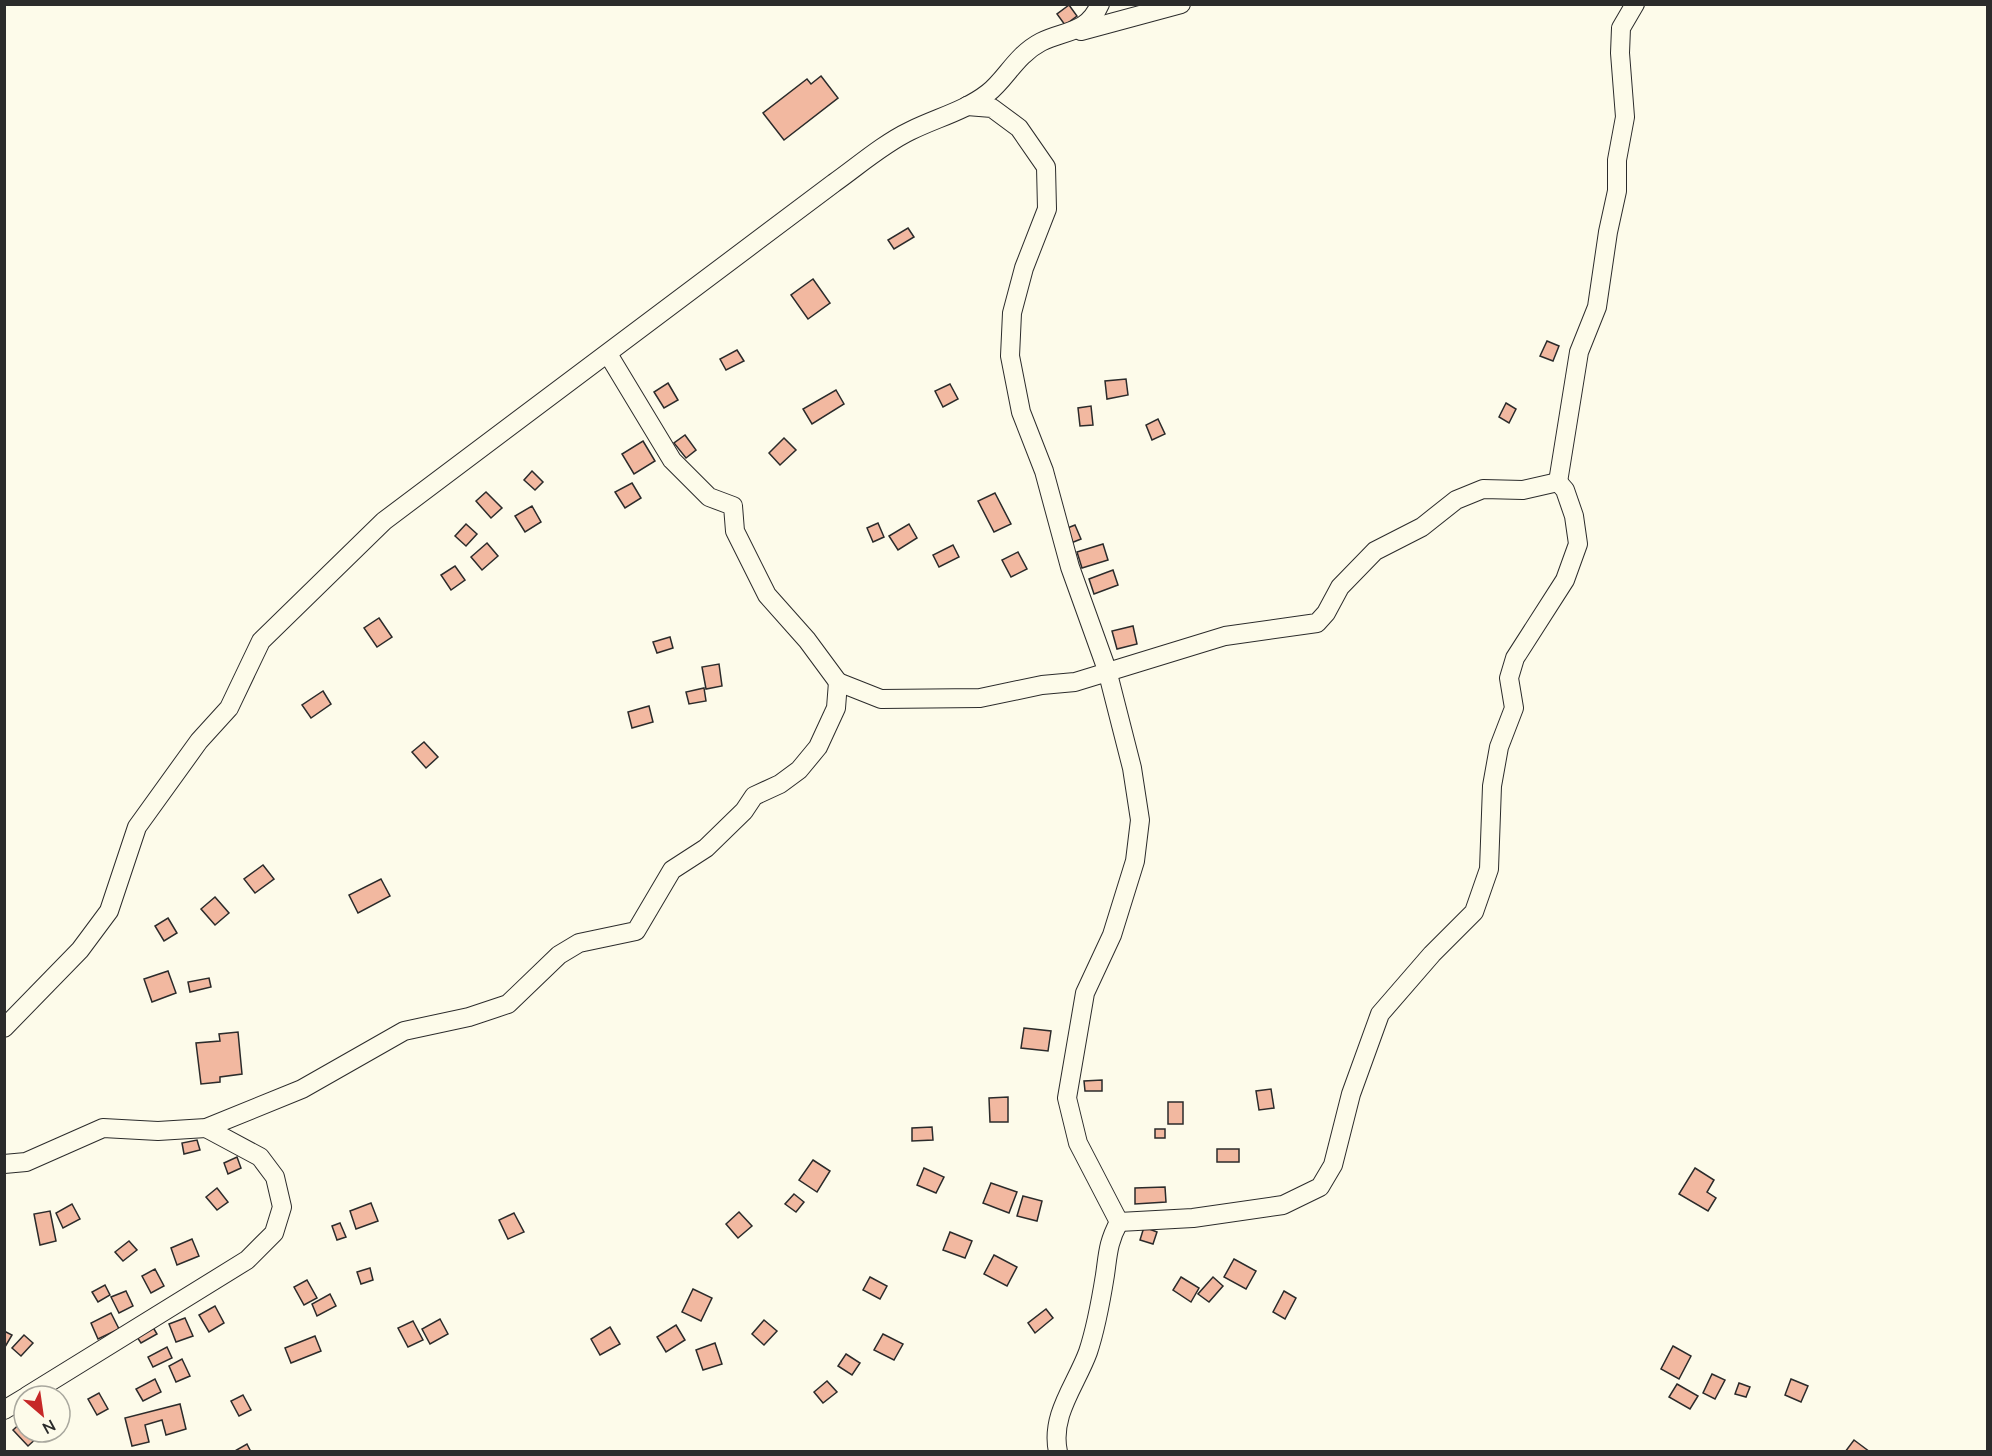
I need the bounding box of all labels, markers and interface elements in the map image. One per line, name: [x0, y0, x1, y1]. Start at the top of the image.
north arrow: [12, 1384, 72, 1444]
text: N: [38, 1414, 59, 1439]

